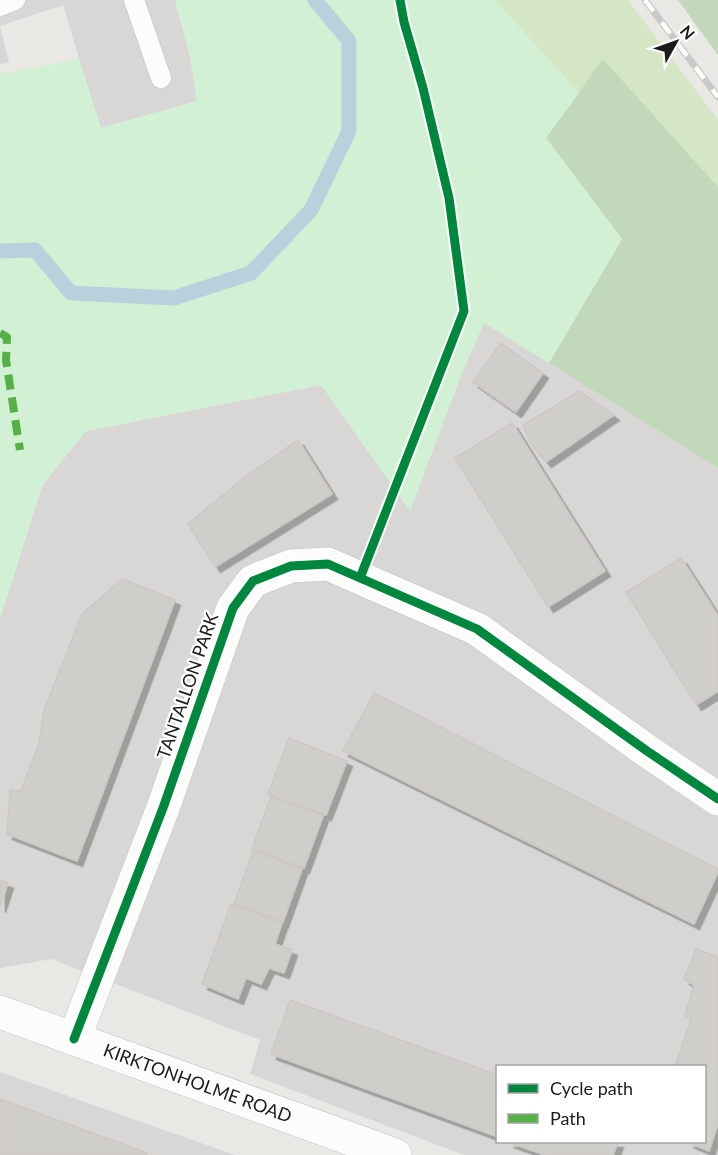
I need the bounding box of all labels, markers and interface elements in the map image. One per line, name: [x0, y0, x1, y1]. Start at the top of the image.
north arrow: [646, 12, 706, 72]
text: N: [677, 21, 699, 43]
street label: TANTALLON PARK: [152, 610, 222, 761]
street label: KIRKTONHOLME ROAD: [101, 1038, 295, 1127]
legend: [496, 1065, 706, 1143]
text: Cycle path: [550, 1077, 633, 1099]
text: Path: [550, 1107, 586, 1129]

